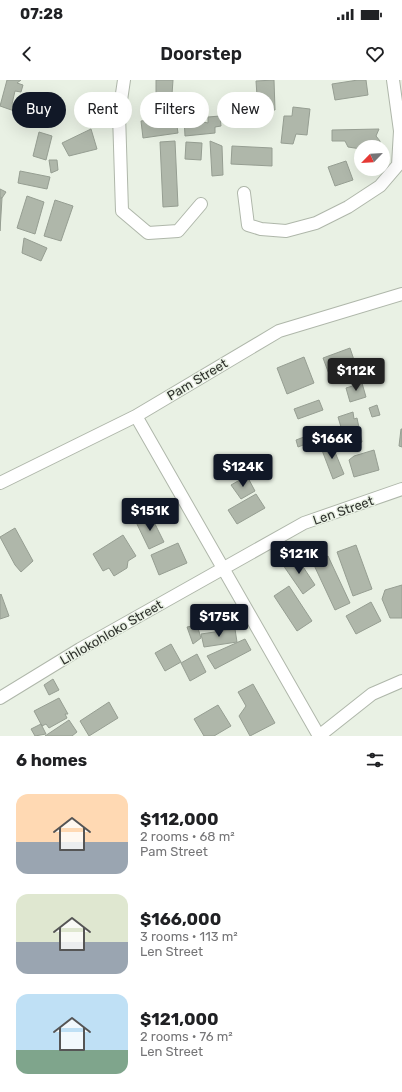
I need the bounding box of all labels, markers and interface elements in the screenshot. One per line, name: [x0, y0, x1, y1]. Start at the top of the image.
text: 07:28: [20, 5, 63, 23]
icon: back: [16, 43, 38, 65]
text: Doorstep: [160, 43, 242, 65]
icon: heart: [364, 43, 386, 65]
chip: Buy: [12, 92, 66, 128]
chip: Rent: [74, 92, 132, 128]
chip: Filters: [140, 92, 209, 128]
chip: New: [217, 92, 274, 128]
north arrow: [354, 140, 390, 176]
map controls: [354, 140, 390, 176]
street label: Pam Street: [164, 356, 230, 403]
pin: $112K: [328, 358, 384, 392]
text: $112K: [337, 363, 375, 378]
pin: $166K: [304, 426, 360, 460]
text: $166K: [312, 431, 352, 446]
pin: $124K: [215, 454, 271, 488]
text: $124K: [222, 459, 264, 474]
street label: Len Street: [311, 493, 375, 528]
pin: $151K: [122, 498, 178, 532]
text: $151K: [131, 503, 169, 518]
pin: $121K: [271, 541, 327, 575]
text: $121K: [280, 546, 318, 561]
street label: Lihlokohloko Street: [57, 597, 165, 668]
pin: $175K: [191, 604, 247, 638]
text: $175K: [199, 609, 239, 624]
icon: filters: [364, 749, 386, 771]
text: 6 homes: [16, 750, 87, 770]
text: $112,000: [140, 809, 219, 829]
icon: home: [48, 810, 96, 858]
text: 2 rooms · 68 m²: [140, 829, 235, 844]
text: Pam Street: [140, 844, 208, 859]
text: $166,000: [140, 909, 221, 929]
icon: home: [48, 910, 96, 958]
text: 3 rooms · 113 m²: [140, 929, 238, 944]
text: Len Street: [140, 944, 203, 959]
text: $121,000: [140, 1009, 219, 1029]
icon: home: [48, 1010, 96, 1058]
text: 2 rooms · 76 m²: [140, 1029, 233, 1044]
text: Len Street: [140, 1044, 203, 1059]

